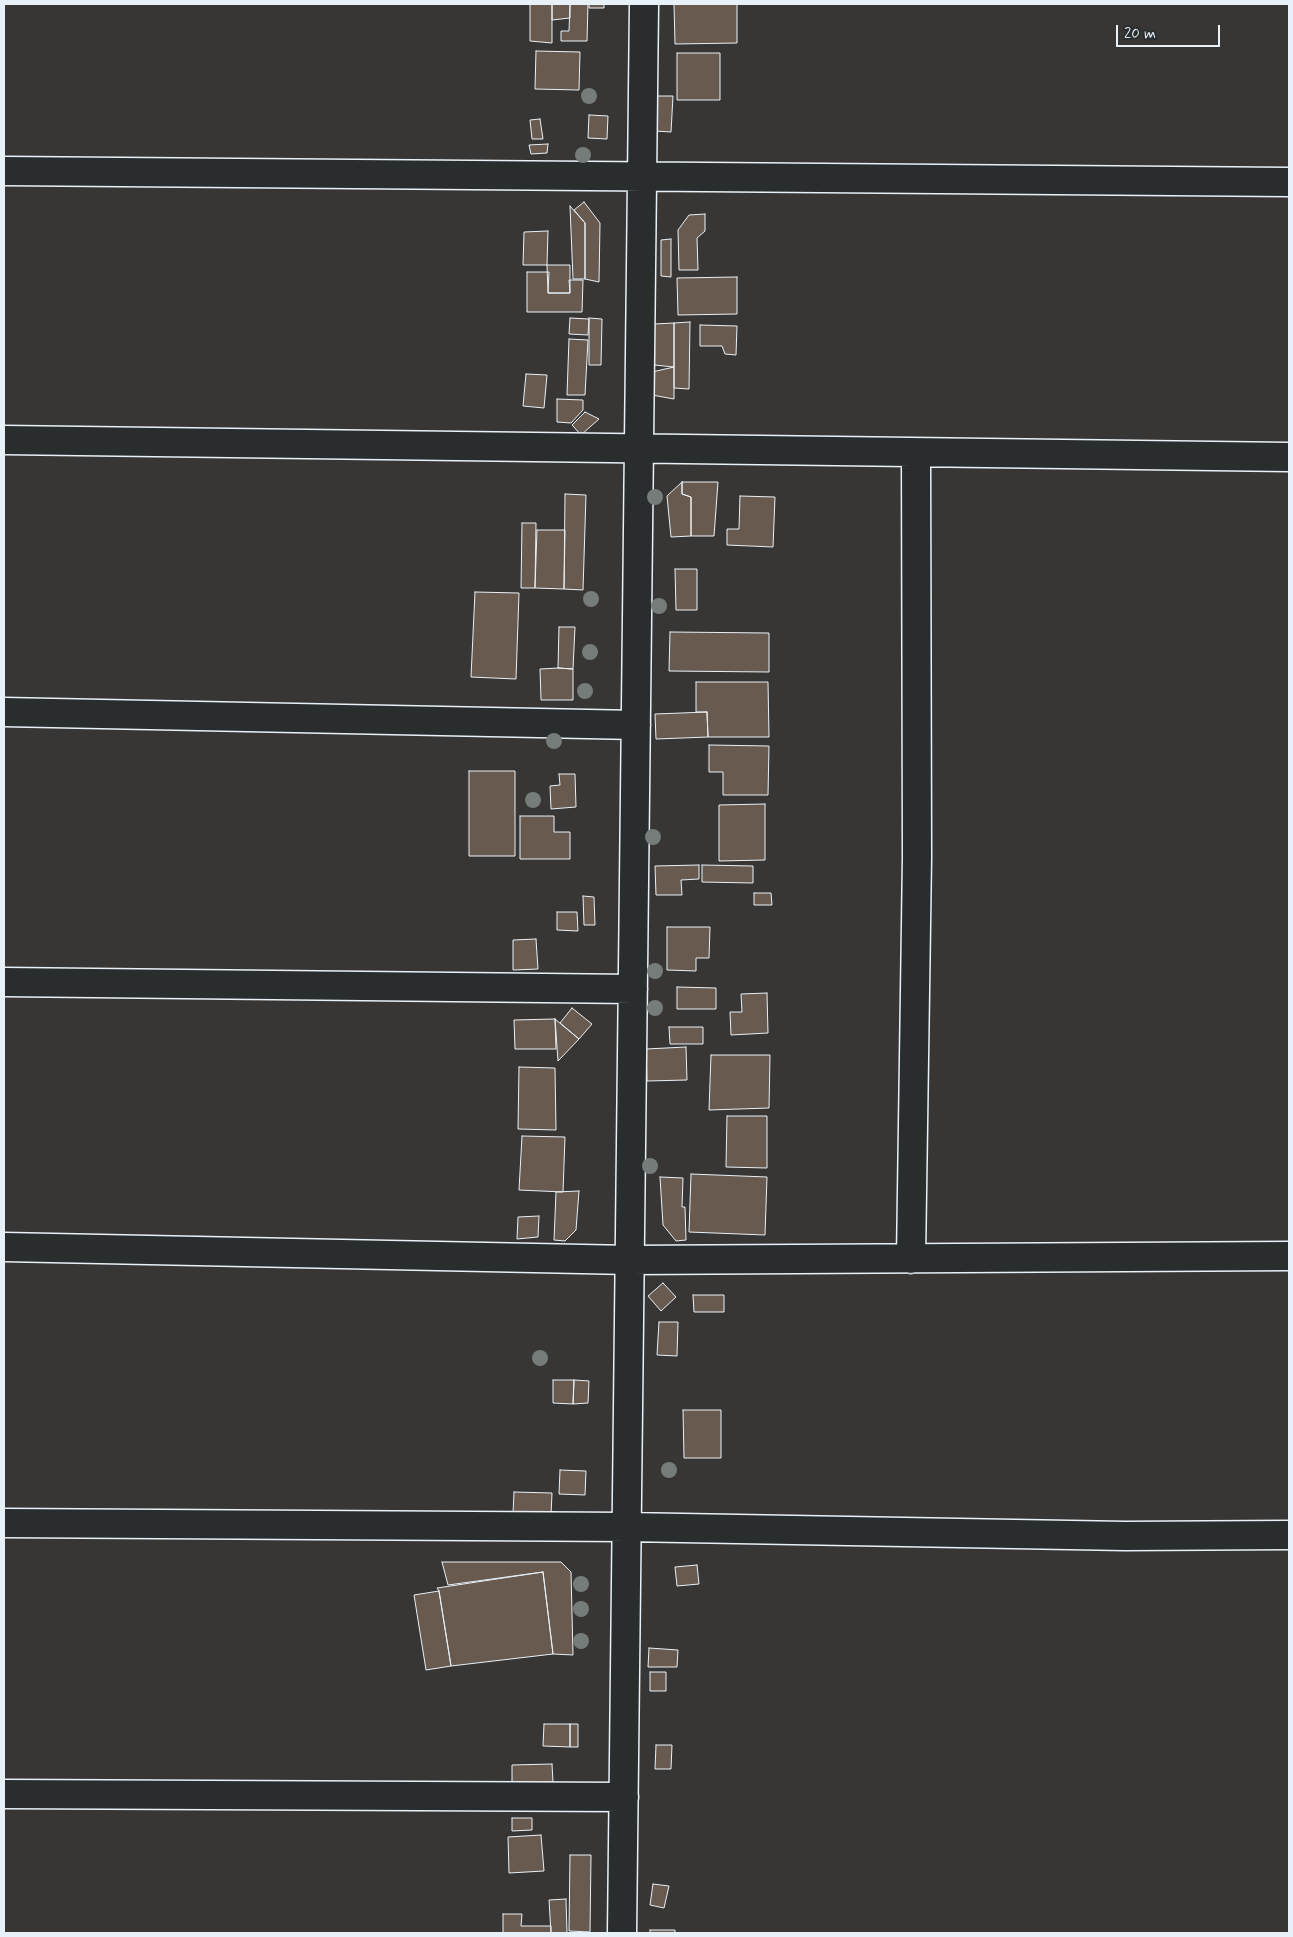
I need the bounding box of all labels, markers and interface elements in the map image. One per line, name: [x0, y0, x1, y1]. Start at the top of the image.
scale bar: [1118, 15, 1222, 47]
text: 20 m: [1124, 24, 1156, 44]

